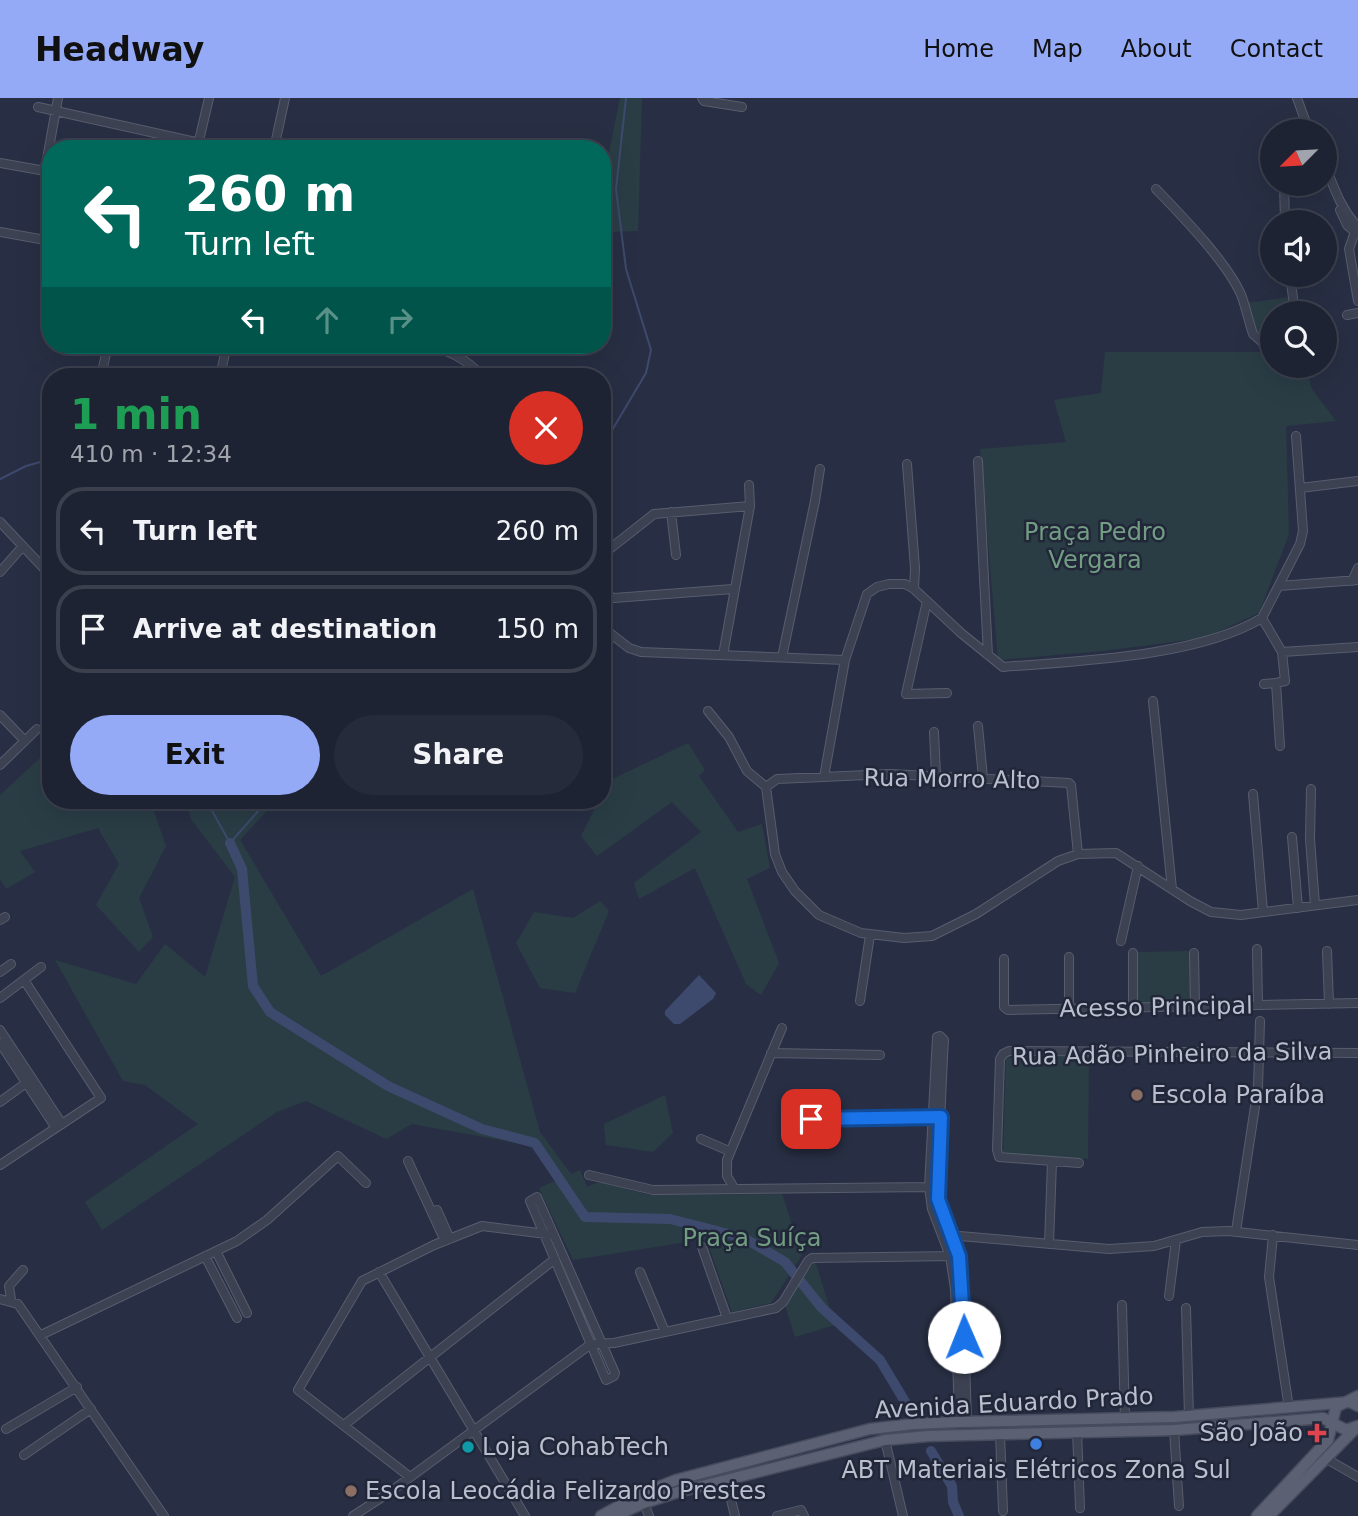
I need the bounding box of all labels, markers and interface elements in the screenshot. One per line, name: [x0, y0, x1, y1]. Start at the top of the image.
text: Headway: [35, 30, 204, 69]
text: Home: [923, 35, 994, 63]
text: Map: [1032, 35, 1083, 63]
text: About: [1121, 35, 1192, 63]
text: Contact: [1230, 35, 1323, 63]
north arrow: [1260, 119, 1337, 196]
map controls: [1260, 119, 1337, 378]
text: 260 m: [185, 166, 355, 223]
icon: left: [70, 168, 161, 259]
button: sound: [1260, 210, 1337, 287]
text: Turn left: [185, 225, 315, 263]
icon: left: [235, 301, 273, 339]
icon: ahead: [308, 301, 346, 339]
icon: right: [381, 301, 419, 339]
button: search: [1260, 301, 1337, 378]
text: 1 min: [70, 390, 202, 439]
button: close: [509, 391, 583, 465]
text: 410 m · 12:34: [70, 441, 232, 467]
icon: left: [74, 512, 112, 550]
text: Turn left: [133, 516, 257, 546]
text: 260 m: [496, 516, 579, 546]
park label: Praça Pedro Vergara: [1024, 518, 1166, 574]
icon: arrive: [74, 610, 112, 648]
text: Arrive at destination: [133, 614, 437, 644]
text: 150 m: [496, 614, 579, 644]
button: Exit: [70, 715, 320, 795]
button: Share: [334, 715, 583, 795]
street label: Rua Morro Alto: [863, 763, 1041, 795]
street label: Acesso Principal: [1059, 991, 1253, 1023]
street label: Rua Adão Pinheiro da Silva: [1011, 1037, 1333, 1071]
place label: Escola Paraíba: [1151, 1081, 1325, 1109]
marker: Escola Paraíba: [1129, 1087, 1145, 1103]
pin: [781, 1089, 841, 1149]
icon: arrive: [792, 1100, 830, 1138]
park label: Praça Suíça: [682, 1224, 822, 1252]
position arrow: [927, 1300, 1001, 1374]
street label: Avenida Eduardo Prado: [874, 1382, 1154, 1424]
place label: São João: [1200, 1419, 1303, 1447]
marker: São João: [1309, 1425, 1325, 1441]
place label: Loja CohabTech: [482, 1433, 669, 1461]
marker: ABT Materiais Elétricos Zona Sul: [1028, 1436, 1044, 1452]
marker: Loja CohabTech: [460, 1439, 476, 1455]
place label: ABT Materiais Elétricos Zona Sul: [841, 1456, 1231, 1484]
place label: Escola Leocádia Felizardo Prestes: [365, 1477, 766, 1505]
marker: Escola Leocádia Felizardo Prestes: [343, 1483, 359, 1499]

